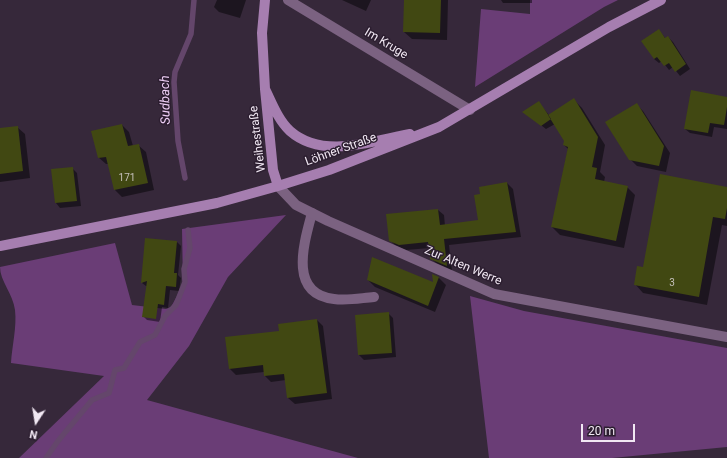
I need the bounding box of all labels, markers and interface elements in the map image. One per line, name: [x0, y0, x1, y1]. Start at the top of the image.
street label: Im Kruge: [362, 25, 410, 63]
water label: Sudbach: [158, 75, 174, 125]
street label: Weihestraße: [247, 105, 269, 173]
street label: Löhner Straße: [303, 130, 379, 170]
house number: 171: [119, 172, 135, 184]
street label: Zur Alten Werre: [422, 243, 504, 289]
house number: 3: [669, 277, 675, 289]
north arrow: [16, 402, 56, 442]
scale bar: [583, 416, 637, 442]
text: 20 m: [588, 424, 615, 438]
text: N: [28, 427, 39, 441]

